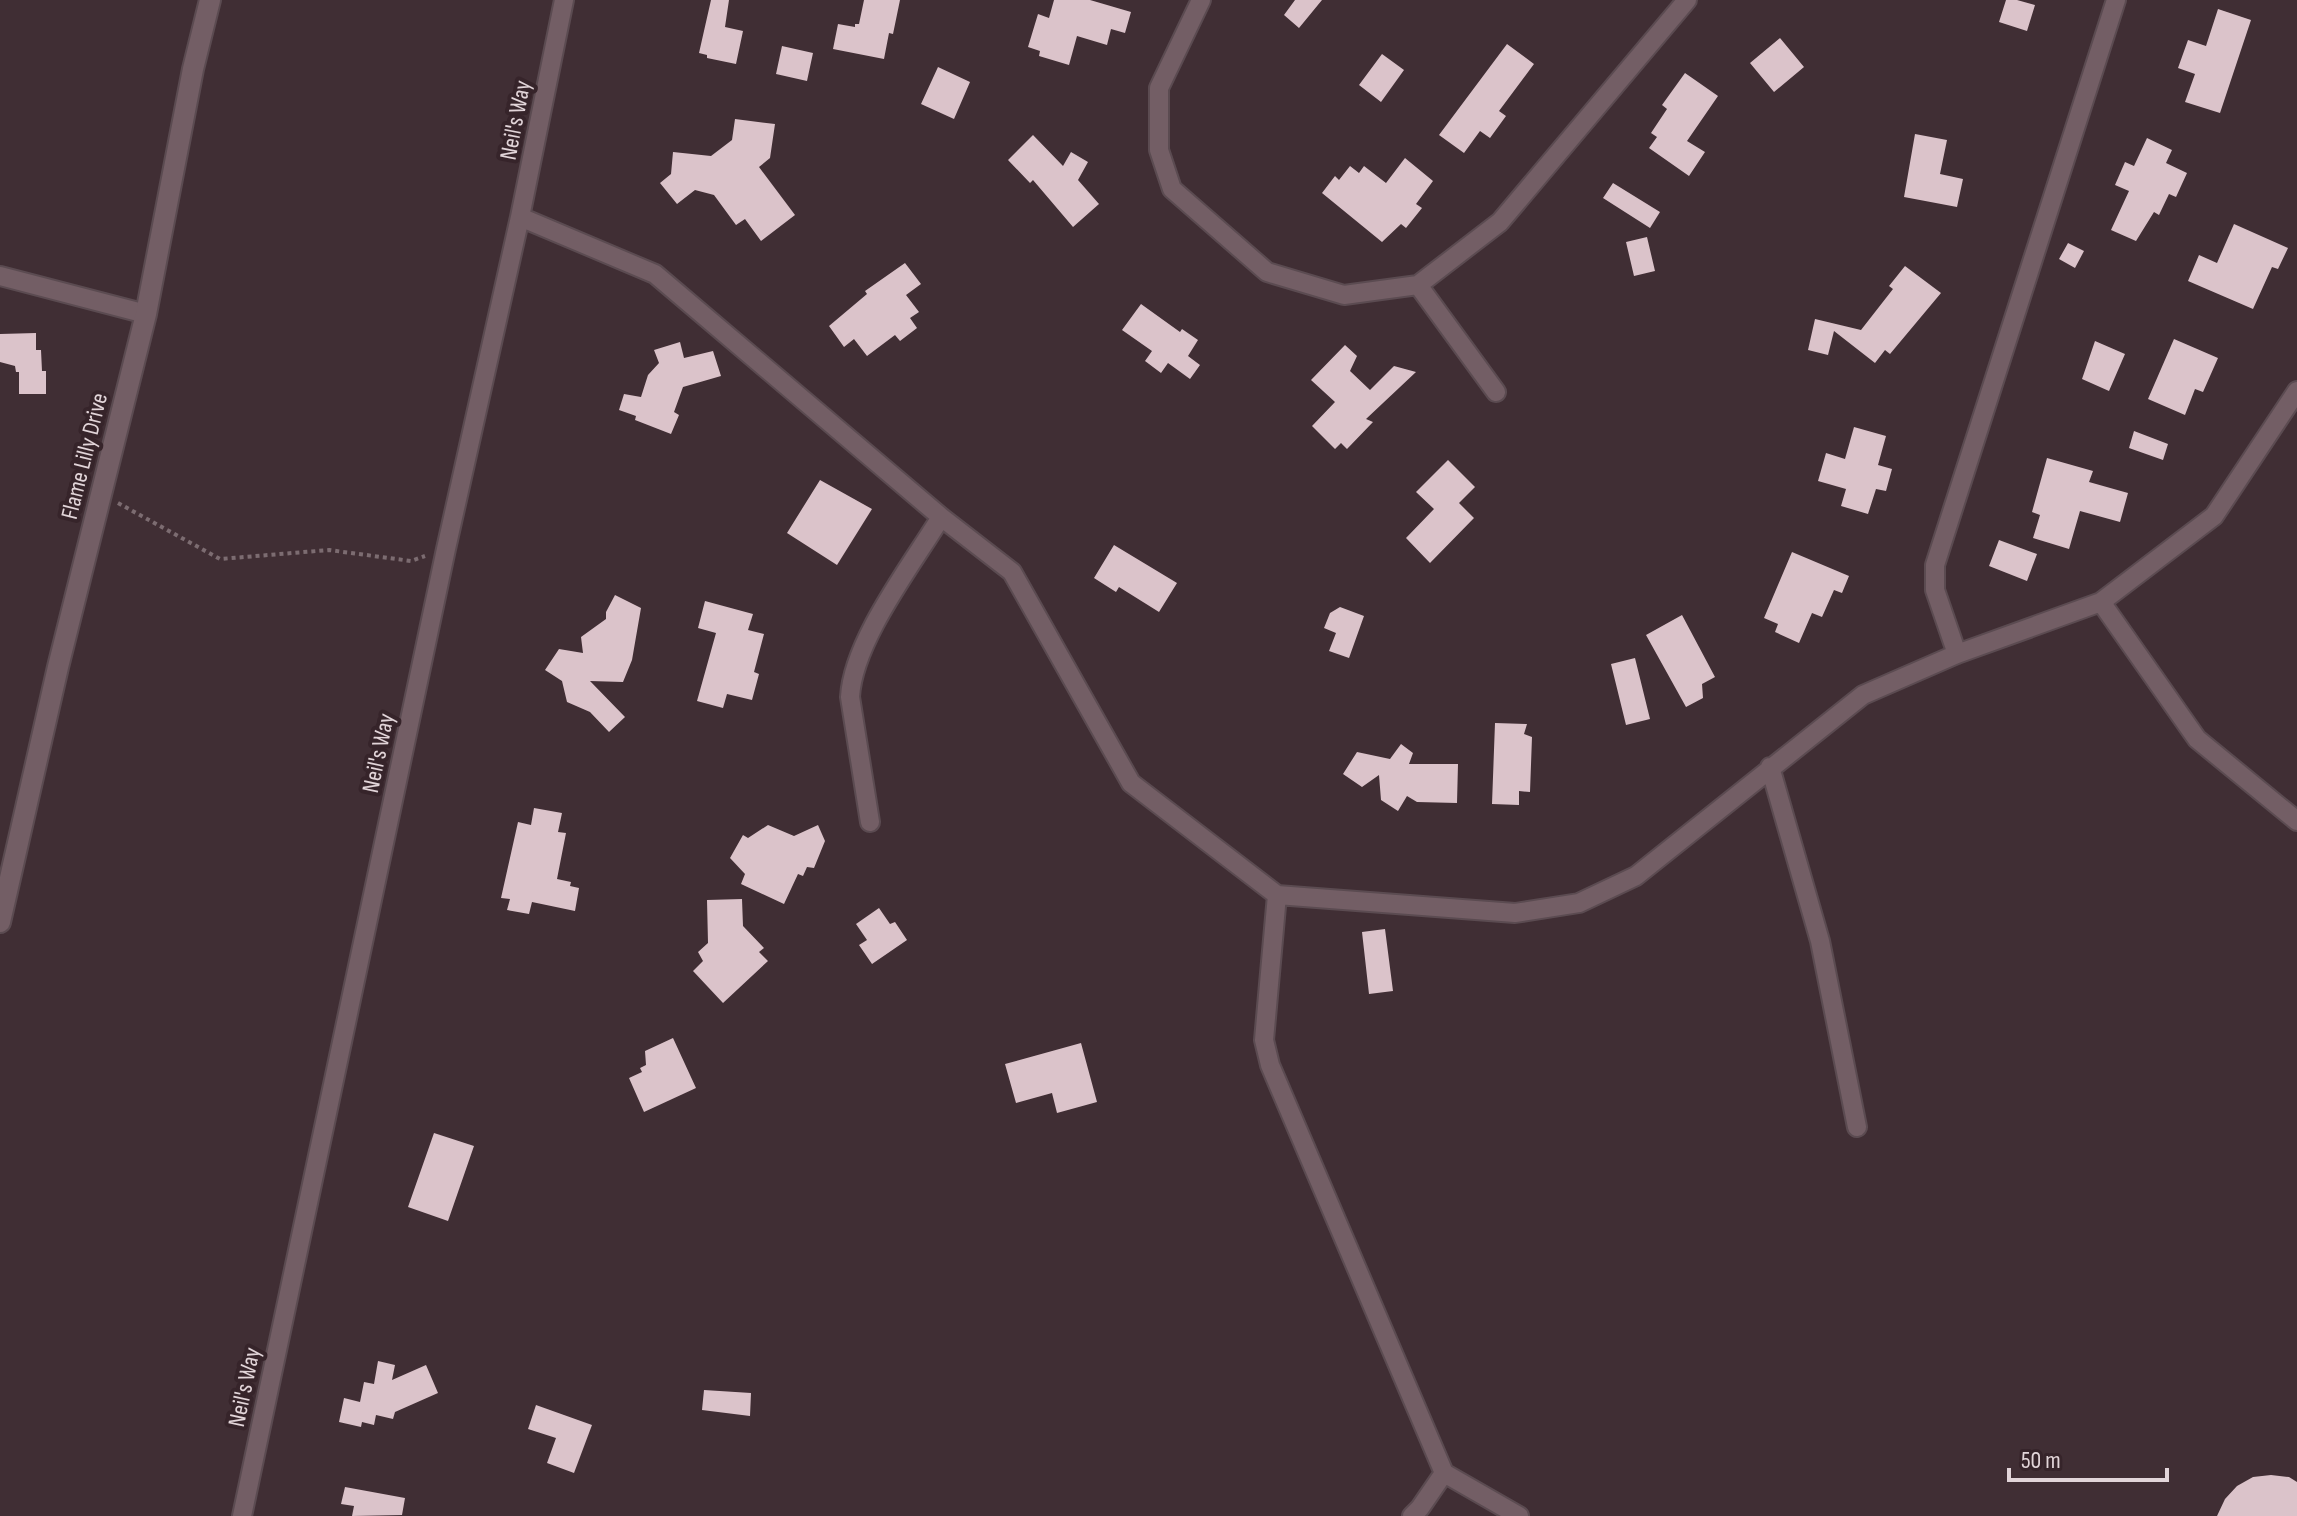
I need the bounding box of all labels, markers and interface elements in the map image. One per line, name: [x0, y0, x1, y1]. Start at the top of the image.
street label: Neil's Way: [494, 78, 537, 162]
street label: Flame Lilly Drive: [55, 390, 114, 522]
street label: Neil's Way: [356, 711, 401, 795]
street label: Neil's Way: [222, 1345, 267, 1429]
scale bar: [2009, 1432, 2167, 1482]
text: 50 m: [2021, 1446, 2061, 1475]

